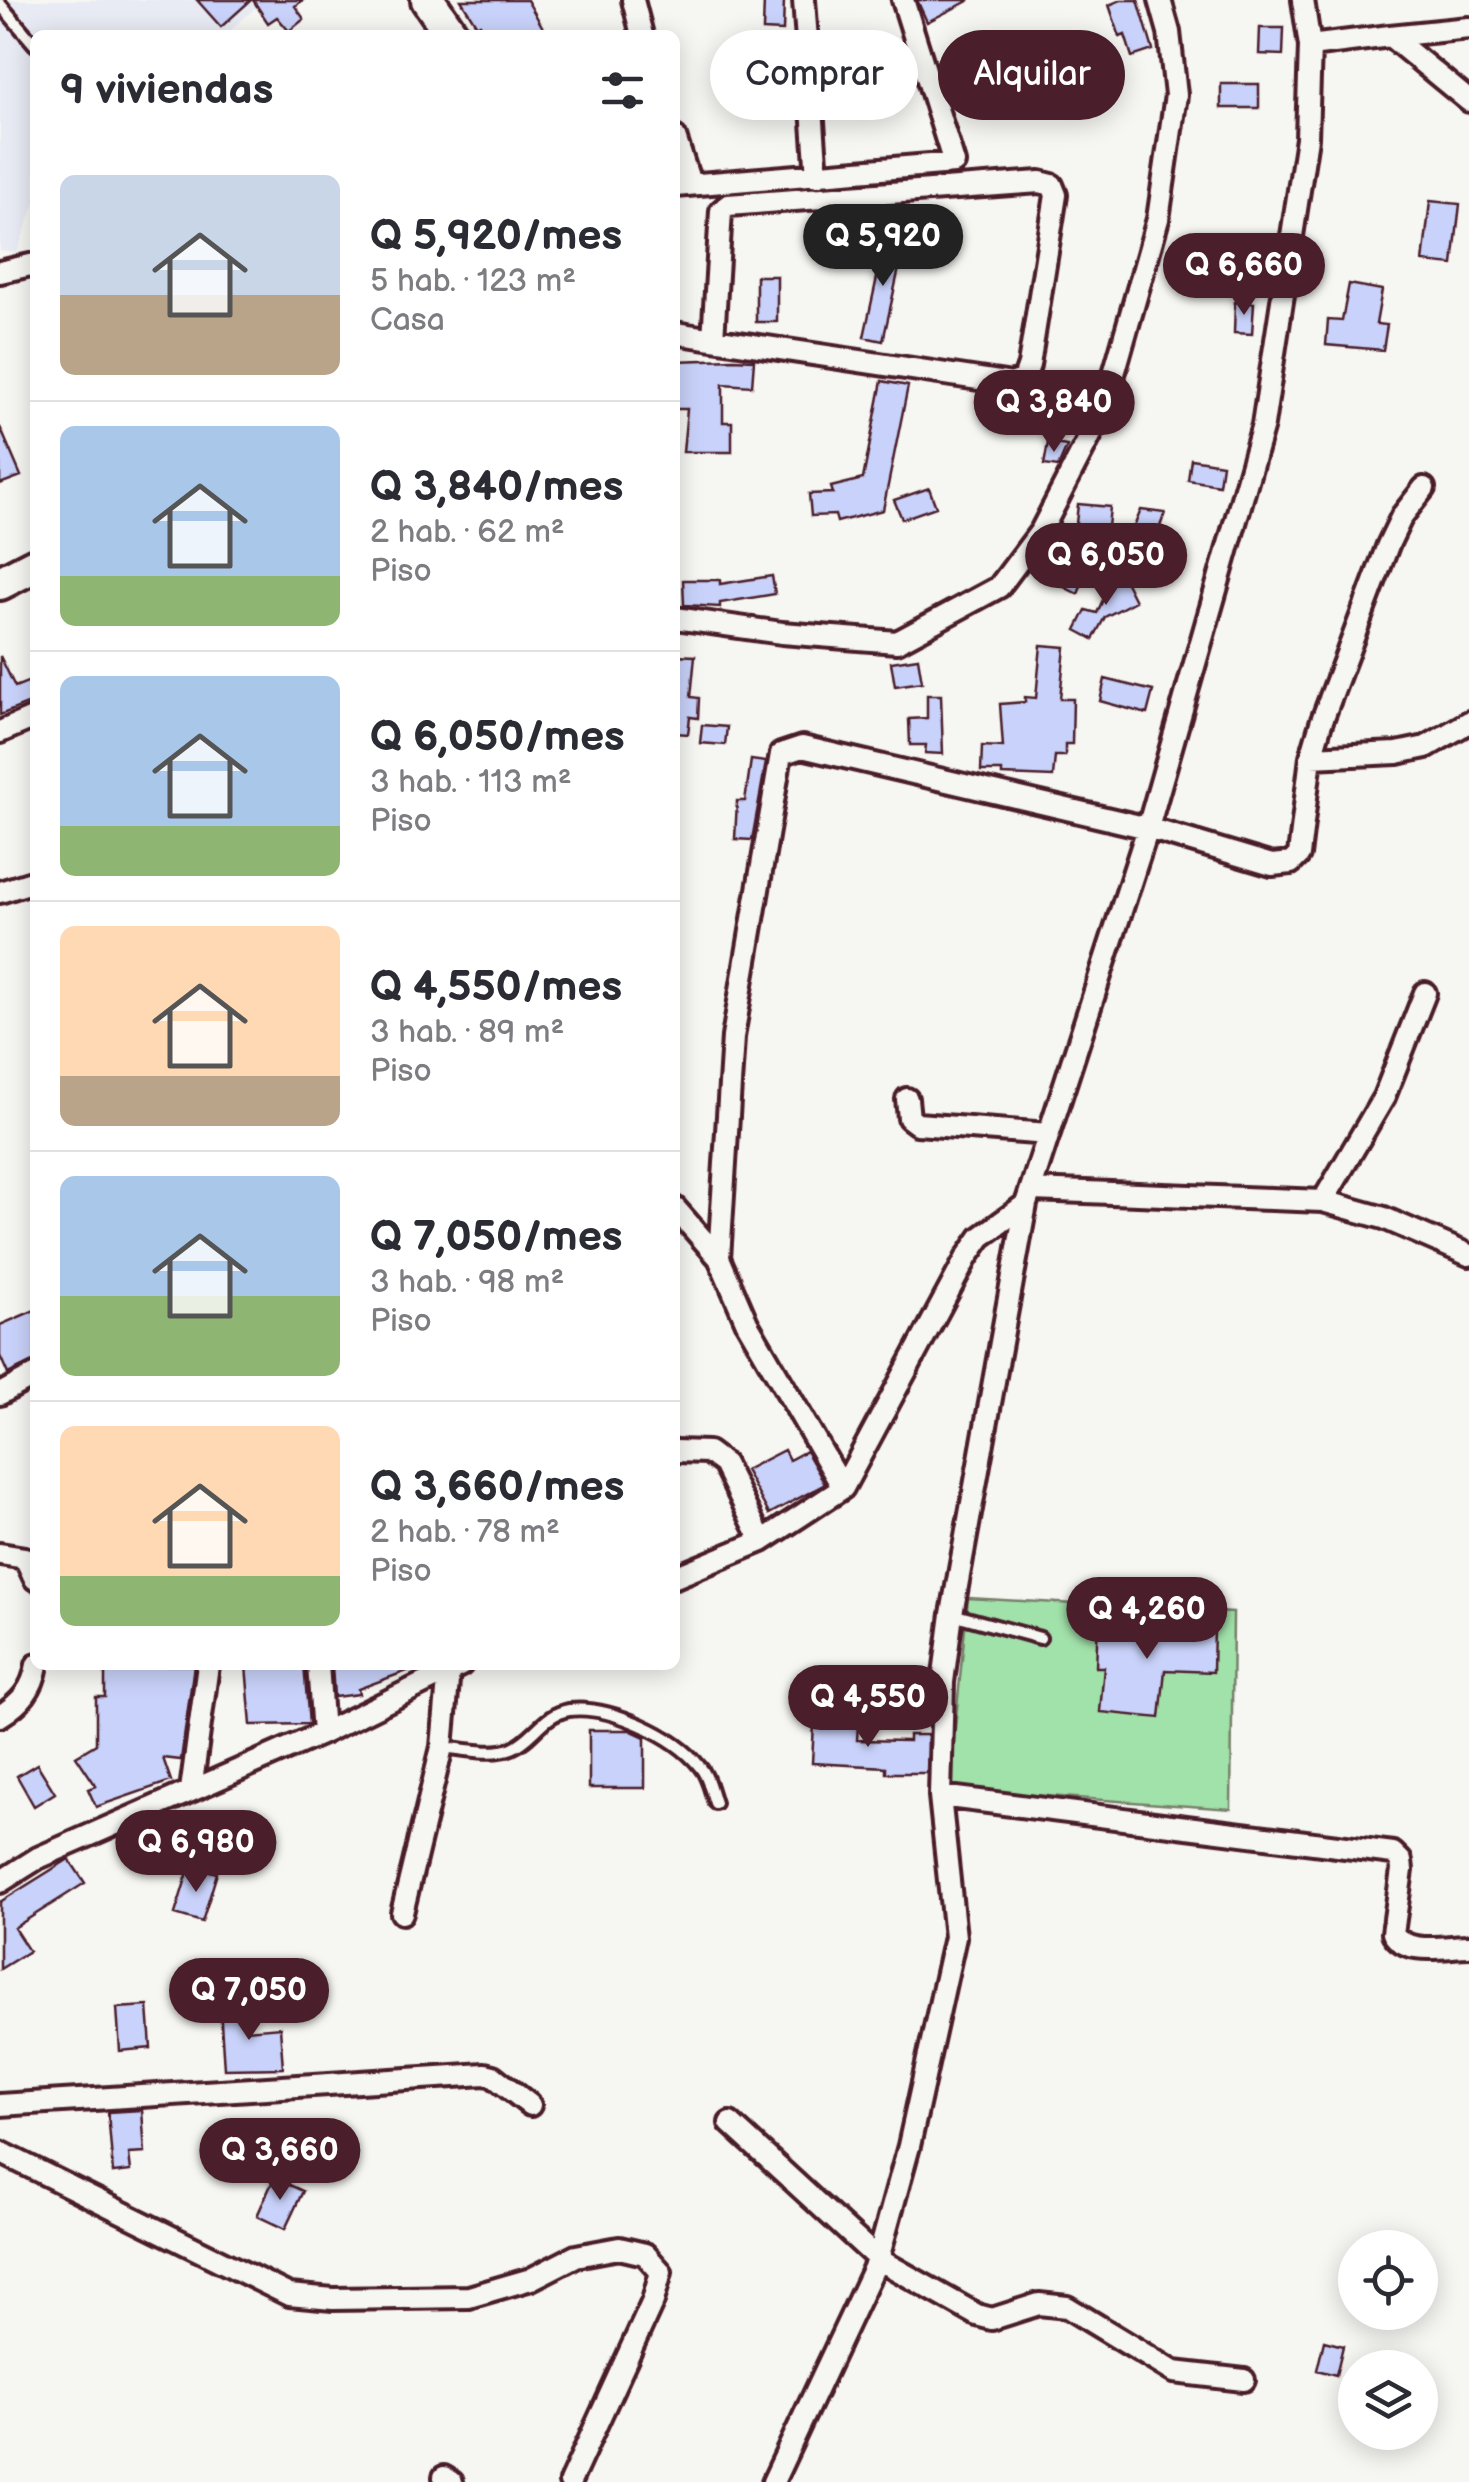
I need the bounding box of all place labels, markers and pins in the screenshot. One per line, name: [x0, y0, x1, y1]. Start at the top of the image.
pin: Q 5,920: [791, 204, 975, 289]
pin: Q 6,660: [1152, 233, 1336, 318]
pin: Q 3,840: [962, 370, 1146, 455]
pin: Q 6,050: [1014, 523, 1198, 608]
pin: Q 4,260: [1055, 1577, 1239, 1662]
pin: Q 4,550: [776, 1665, 960, 1750]
pin: Q 6,980: [104, 1810, 288, 1895]
pin: Q 7,050: [157, 1958, 341, 2043]
pin: Q 3,660: [188, 2118, 372, 2203]

